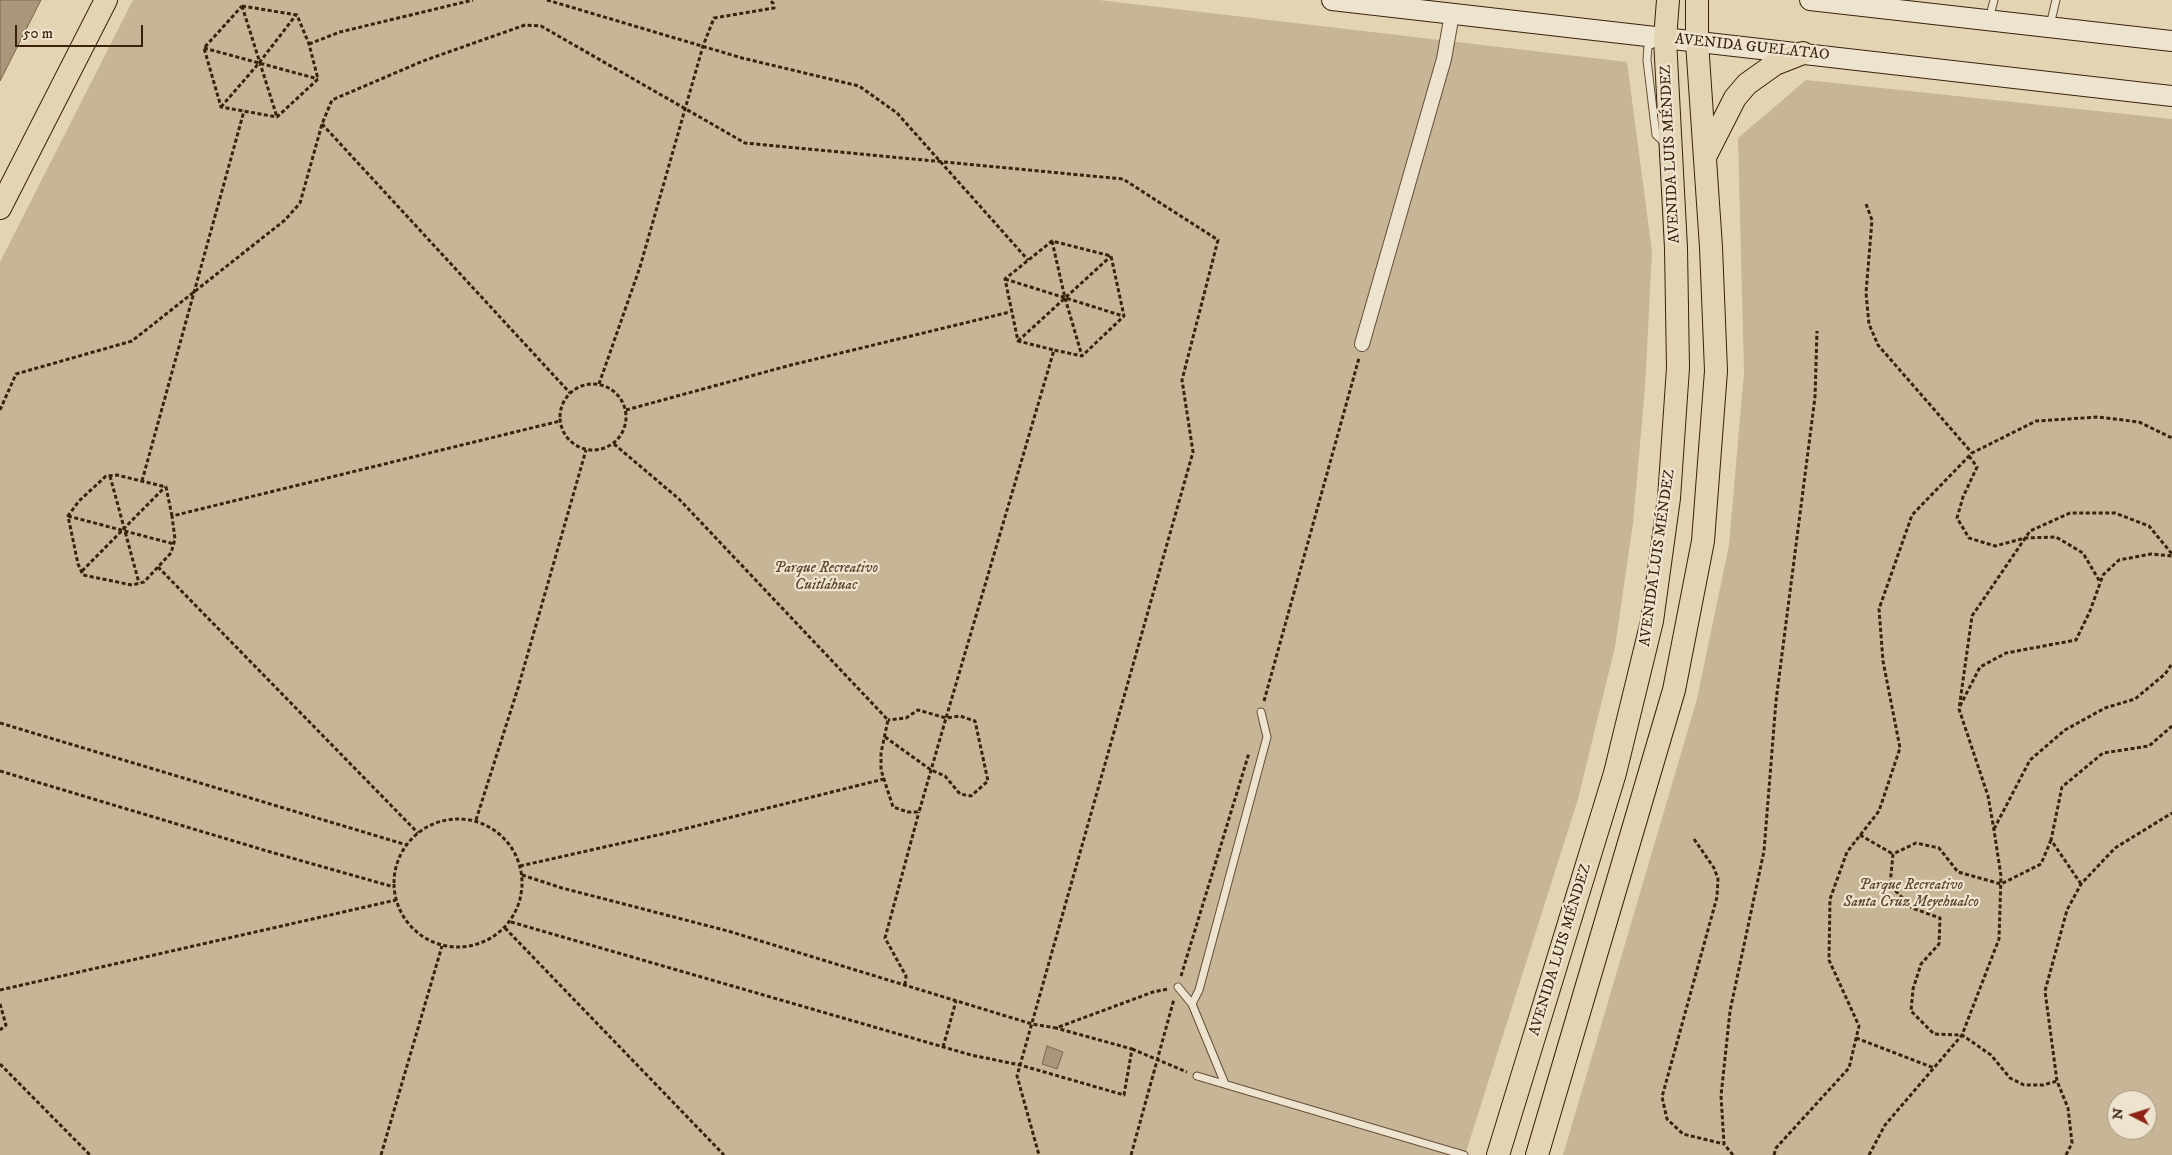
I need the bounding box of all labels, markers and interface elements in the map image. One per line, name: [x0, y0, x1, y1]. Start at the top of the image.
scale bar: [18, 15, 145, 47]
text: 50 m: [23, 24, 53, 43]
street label: AVENIDA GUELATAO: [1674, 31, 1830, 65]
street label: AVENIDA LUIS MÉNDEZ: [1657, 64, 1685, 244]
street label: AVENIDA LUIS MÉNDEZ: [1637, 468, 1679, 648]
park label: Parque Recreativo Cuitláhuac: [774, 560, 878, 595]
street label: AVENIDA LUIS MÉNDEZ: [1526, 862, 1596, 1038]
park label: Parque Recreativo Santa Cruz Meyehualco: [1843, 877, 1979, 912]
north arrow: [2107, 1090, 2157, 1140]
text: N: [2109, 1107, 2128, 1120]

